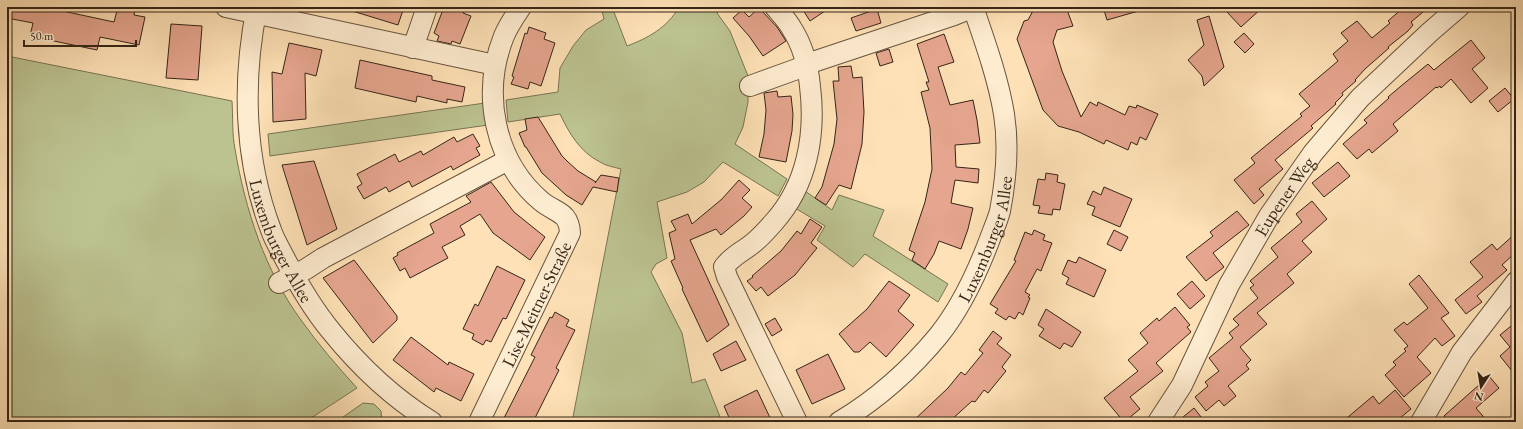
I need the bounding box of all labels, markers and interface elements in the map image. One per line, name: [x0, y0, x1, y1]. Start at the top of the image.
scale bar: [24, 22, 136, 48]
text: 50 m: [30, 28, 54, 44]
street label: Eupener Weg: [1248, 151, 1319, 240]
street label: Luxemburger Allee: [952, 175, 1017, 306]
street label: Luxemburger Allee: [245, 177, 319, 307]
street label: Lise-Meitner-Straße: [496, 237, 576, 370]
north arrow: [1461, 367, 1501, 407]
text: N: [1473, 389, 1485, 405]

